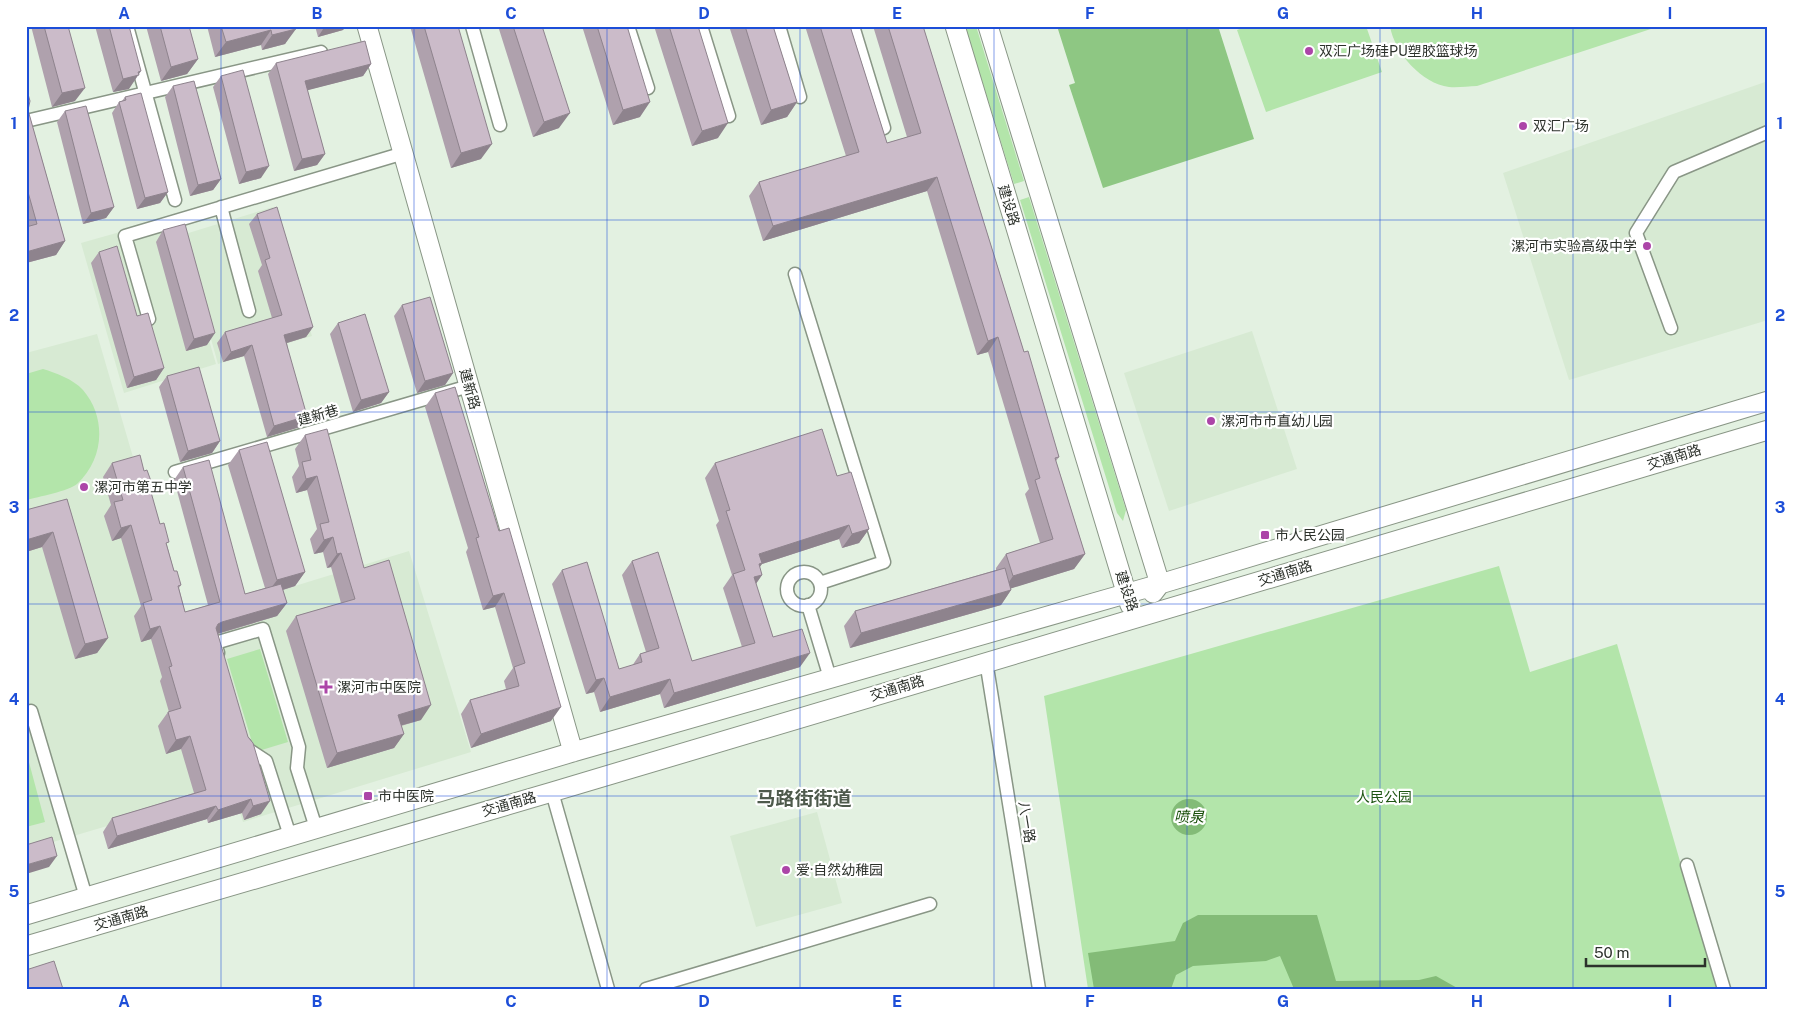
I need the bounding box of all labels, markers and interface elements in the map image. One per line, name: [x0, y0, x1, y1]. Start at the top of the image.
text: A: [118, 4, 130, 23]
text: B: [312, 4, 323, 23]
text: C: [505, 4, 517, 23]
text: D: [698, 4, 710, 23]
text: E: [892, 4, 902, 23]
text: F: [1085, 4, 1095, 23]
text: G: [1277, 4, 1289, 23]
text: H: [1471, 4, 1483, 23]
text: I: [1668, 4, 1672, 23]
place label: 双汇广场硅PU塑胶篮球场: [1319, 43, 1478, 59]
marker: 双汇广场硅PU塑胶篮球场: [1303, 45, 1315, 57]
text: 1: [11, 114, 17, 133]
text: 1: [1777, 114, 1783, 133]
place label: 双汇广场: [1533, 118, 1589, 134]
marker: 双汇广场: [1517, 120, 1529, 132]
street label: 建设路: [995, 183, 1023, 227]
place label: 漯河市实验高级中学: [1511, 238, 1637, 254]
marker: 漯河市实验高级中学: [1641, 240, 1653, 252]
text: 2: [9, 306, 19, 325]
text: 2: [1775, 306, 1785, 325]
street label: 建新路: [457, 367, 483, 411]
street label: 建新巷: [296, 402, 340, 428]
place label: 漯河市市直幼儿园: [1221, 413, 1333, 429]
marker: 漯河市市直幼儿园: [1205, 415, 1217, 427]
street label: 交通南路: [1645, 441, 1703, 473]
place label: 漯河市第五中学: [94, 479, 192, 495]
marker: 漯河市第五中学: [78, 481, 90, 493]
text: 3: [9, 498, 19, 517]
text: 3: [1775, 498, 1785, 517]
place label: 市人民公园: [1275, 527, 1345, 543]
marker: 市人民公园: [1259, 529, 1271, 541]
street label: 交通南路: [1256, 557, 1314, 589]
street label: 建设路: [1113, 569, 1141, 613]
street label: 交通南路: [868, 672, 926, 704]
place label: 漯河市中医院: [337, 679, 421, 695]
marker: 漯河市中医院: [319, 680, 333, 694]
text: 4: [9, 690, 20, 709]
text: 4: [1775, 690, 1786, 709]
district label: 马路街街道: [756, 787, 852, 809]
place label: 市中医院: [378, 788, 434, 804]
street label: 交通南路: [480, 789, 538, 819]
park label: 人民公园: [1356, 789, 1412, 805]
marker: 市中医院: [362, 790, 374, 802]
street label: 八一路: [1016, 800, 1038, 844]
water label: 喷泉: [1174, 808, 1205, 825]
place label: 爱·自然幼稚园: [796, 862, 883, 878]
marker: 爱·自然幼稚园: [780, 864, 792, 876]
text: 5: [9, 882, 20, 901]
text: 5: [1775, 882, 1786, 901]
street label: 交通南路: [92, 903, 150, 933]
scale bar: [1586, 935, 1705, 967]
text: 50 m: [1594, 944, 1629, 961]
text: A: [118, 992, 130, 1011]
text: B: [312, 992, 323, 1011]
text: C: [505, 992, 517, 1011]
text: D: [698, 992, 710, 1011]
text: E: [892, 992, 902, 1011]
text: F: [1085, 992, 1095, 1011]
text: G: [1277, 992, 1289, 1011]
text: H: [1471, 992, 1483, 1011]
text: I: [1668, 992, 1672, 1011]

